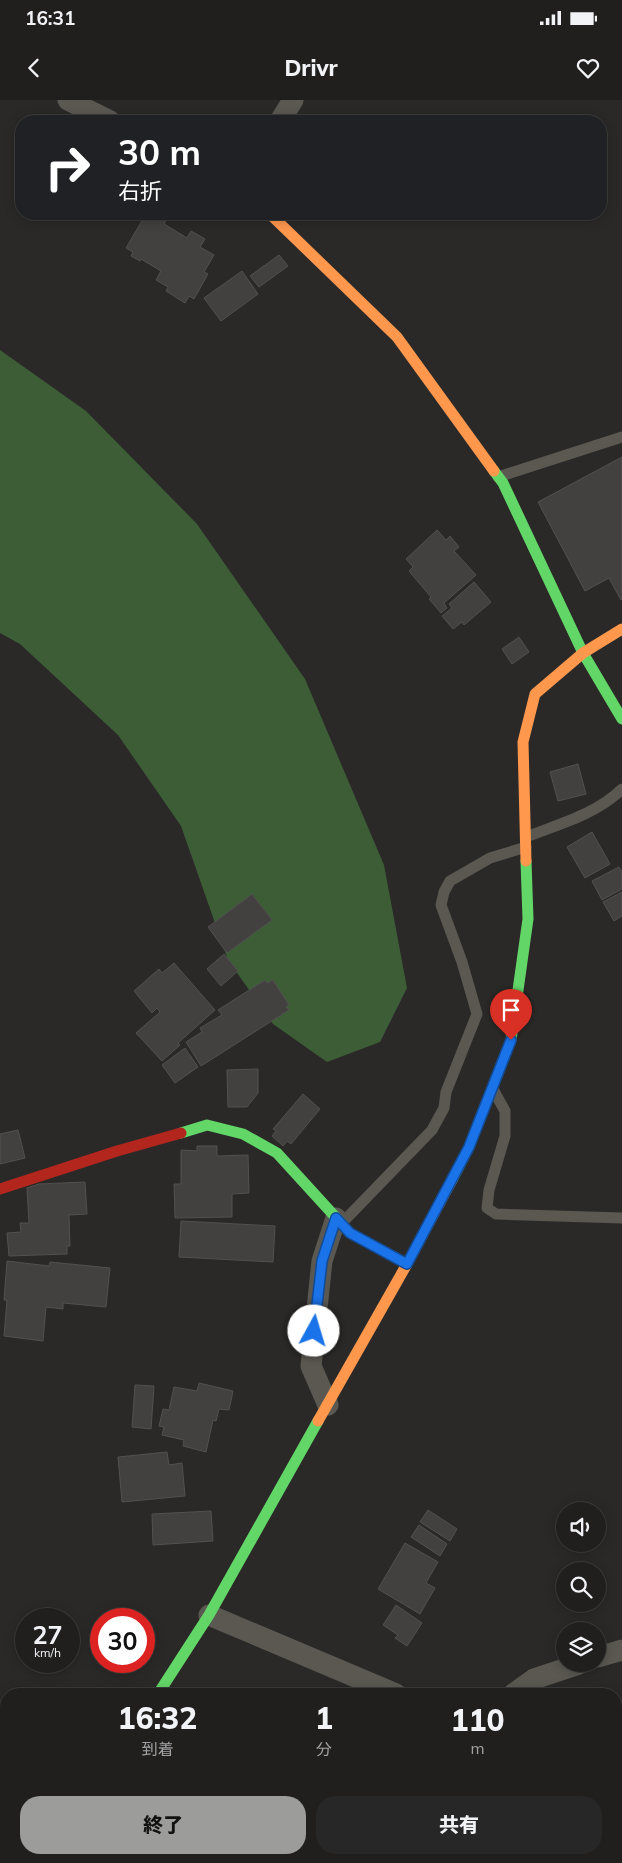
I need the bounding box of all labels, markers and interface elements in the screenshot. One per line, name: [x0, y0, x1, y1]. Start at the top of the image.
text: 16:31: [25, 6, 75, 30]
icon: back: [20, 54, 48, 82]
text: Drivr: [284, 54, 338, 82]
icon: heart: [574, 54, 602, 82]
text: 30 m: [118, 130, 201, 174]
icon: right: [35, 135, 100, 200]
text: 右折: [118, 177, 162, 205]
pin: [490, 989, 532, 1040]
icon: arrive: [497, 996, 525, 1024]
position arrow: [287, 1304, 339, 1356]
map controls: [556, 1502, 606, 1672]
button: sound: [556, 1502, 606, 1552]
button: search: [556, 1562, 606, 1612]
speed limit sign: 30: [90, 1608, 155, 1673]
text: 27: [32, 1619, 63, 1650]
button: layers: [556, 1622, 606, 1672]
text: km/h: [34, 1645, 61, 1660]
text: 16:32: [118, 1699, 197, 1737]
text: 1: [315, 1699, 333, 1737]
text: 110: [450, 1701, 504, 1739]
text: m: [470, 1738, 484, 1758]
text: 到着: [141, 1739, 173, 1759]
text: 分: [316, 1739, 332, 1759]
button: 終了: [20, 1796, 306, 1854]
button: 共有: [316, 1796, 602, 1854]

